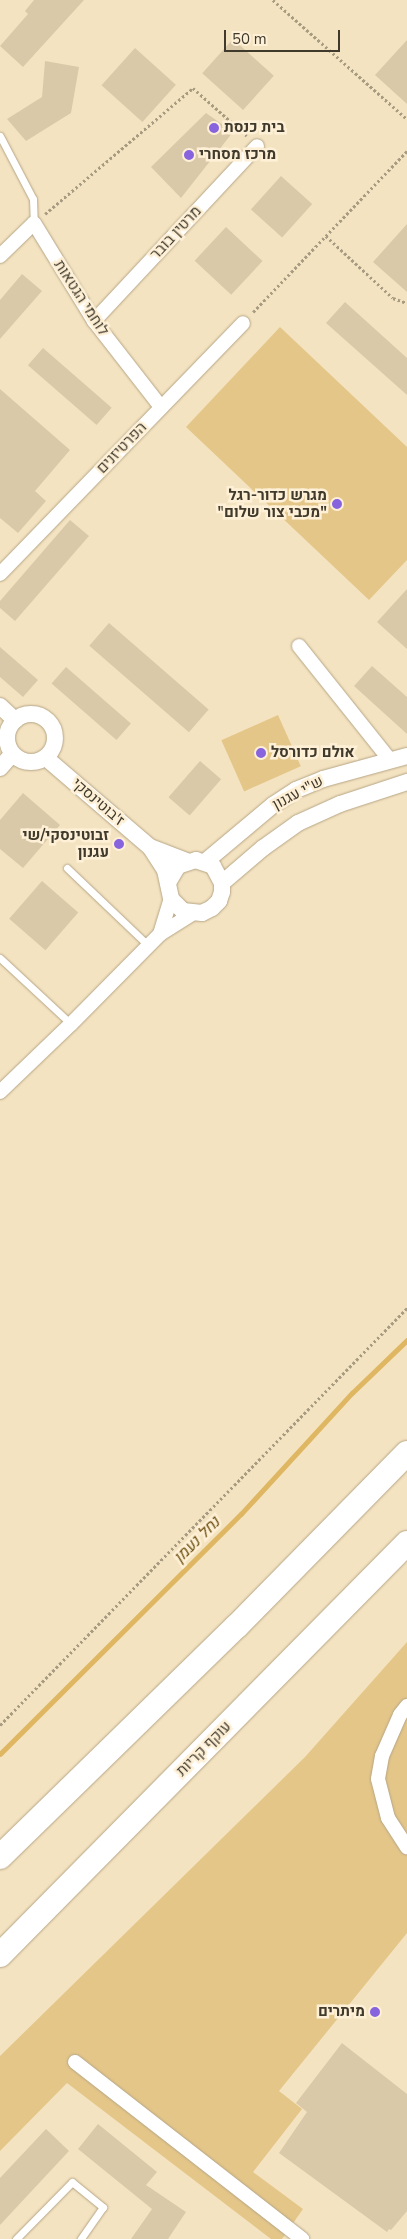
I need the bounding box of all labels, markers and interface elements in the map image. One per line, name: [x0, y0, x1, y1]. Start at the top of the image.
scale bar: [227, 20, 343, 52]
text: 50 m: [232, 29, 267, 49]
place label: בית כנסת: [224, 119, 285, 137]
marker: בית כנסת: [208, 122, 220, 134]
place label: מרכז מסחרי: [199, 146, 276, 164]
marker: מרכז מסחרי: [183, 149, 195, 161]
street label: מרטין בובר: [147, 203, 205, 263]
street label: לוחמי הגטאות: [50, 257, 112, 339]
street label: הפרטיזנים: [93, 419, 151, 477]
place label: מגרש כדור-רגל "מכבי צור שלום": [217, 486, 327, 521]
marker: מגרש כדור-רגל "מכבי צור שלום": [331, 498, 343, 510]
place label: אולם כדורסל: [271, 744, 355, 762]
marker: אולם כדורסל: [255, 747, 267, 759]
street label: ש"י עגנון: [270, 772, 326, 814]
street label: ז'בוטינסקי: [68, 774, 128, 830]
place label: זבוטינסקי/שי עגנון: [22, 826, 109, 861]
marker: זבוטינסקי/שי עגנון: [113, 838, 125, 850]
water label: נחל נעמן: [170, 1513, 224, 1567]
street label: עוקף קריות: [173, 1718, 235, 1780]
place label: מיתרים: [318, 2003, 365, 2021]
marker: מיתרים: [369, 2006, 381, 2018]

